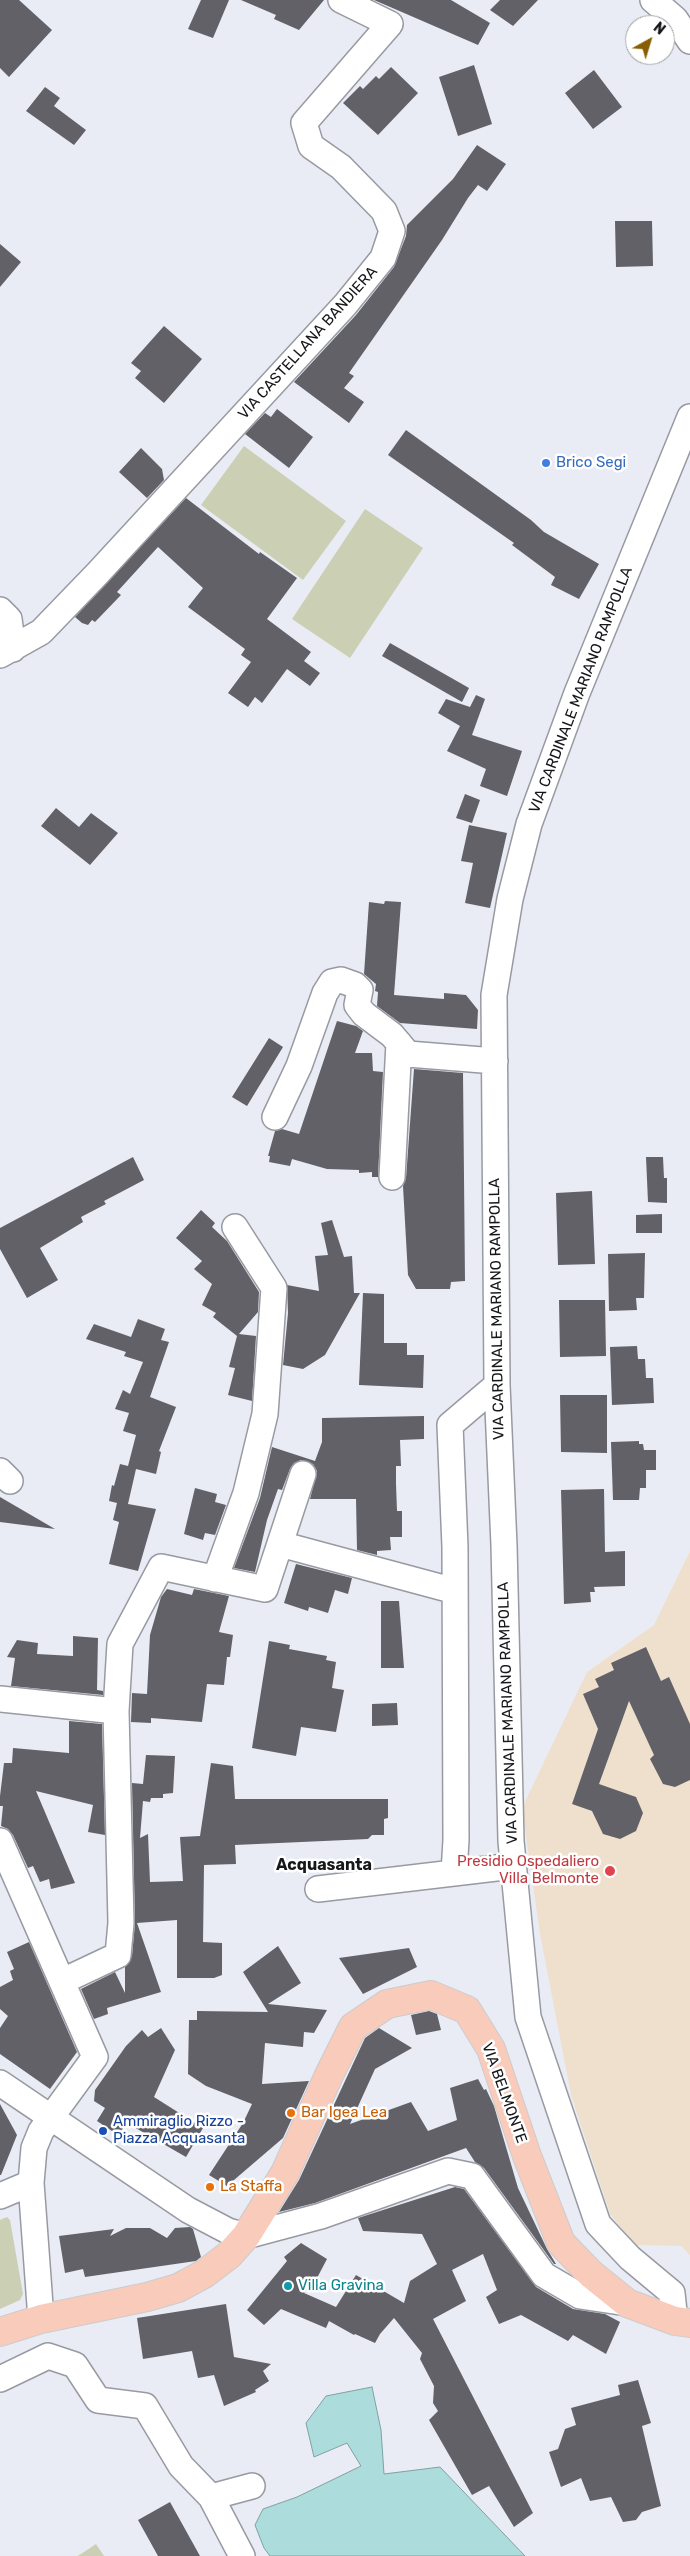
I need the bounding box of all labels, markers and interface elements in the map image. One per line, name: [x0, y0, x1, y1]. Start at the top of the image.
north arrow: [625, 15, 675, 65]
text: N: [650, 19, 668, 39]
street label: VIA CASTELLANA BANDIERA: [235, 263, 381, 423]
place label: Brico Segi: [556, 454, 626, 472]
marker: Brico Segi: [540, 457, 552, 469]
street label: VIA CARDINALE MARIANO RAMPOLLA: [526, 564, 636, 816]
street label: VIA CARDINALE MARIANO RAMPOLLA: [486, 1178, 508, 1440]
street label: VIA CARDINALE MARIANO RAMPOLLA: [494, 1582, 522, 1844]
place label: Presidio Ospedaliero Villa Belmonte: [457, 1853, 599, 1888]
district label: Acquasanta: [276, 1855, 372, 1875]
marker: Presidio Ospedaliero Villa Belmonte: [603, 1864, 617, 1878]
street label: VIA BELMONTE: [478, 2040, 530, 2146]
place label: Bar Igea Lea: [301, 2104, 387, 2122]
marker: Bar Igea Lea: [285, 2107, 297, 2119]
place label: Ammiraglio Rizzo - Piazza Acquasanta: [113, 2113, 245, 2148]
marker: Ammiraglio Rizzo - Piazza Acquasanta: [97, 2125, 109, 2137]
place label: La Staffa: [220, 2178, 282, 2196]
marker: La Staffa: [204, 2181, 216, 2193]
place label: Villa Gravina: [298, 2277, 384, 2295]
marker: Villa Gravina: [282, 2280, 294, 2292]

